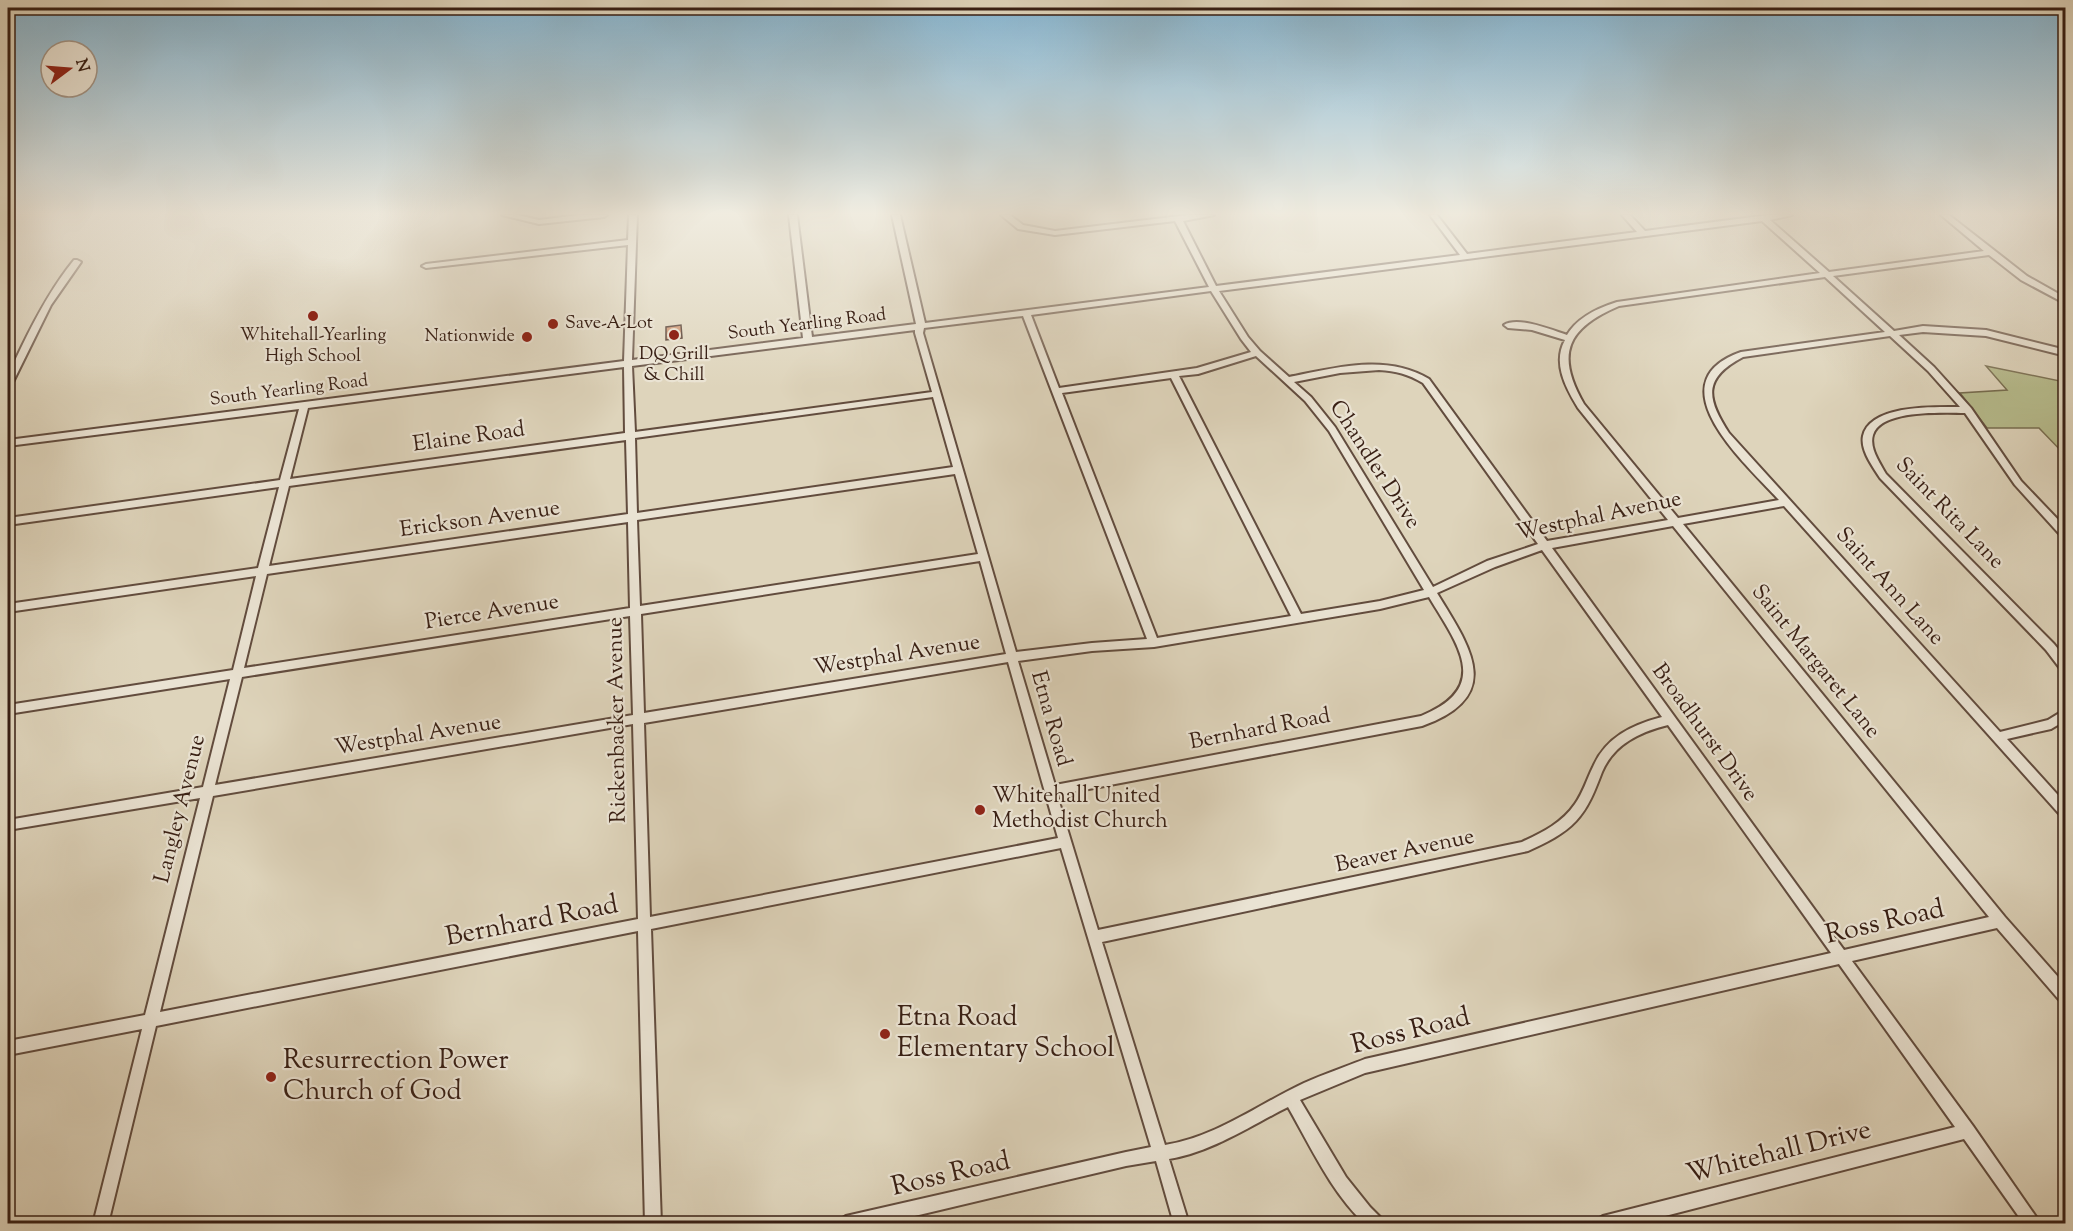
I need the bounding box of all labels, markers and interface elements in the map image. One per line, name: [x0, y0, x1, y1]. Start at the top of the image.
north arrow: [39, 39, 99, 99]
text: N: [68, 56, 94, 75]
street label: South Yearling Road: [726, 302, 888, 348]
marker: Whitehall-Yearling High School: [306, 309, 320, 323]
place label: Save-A-Lot: [565, 311, 653, 337]
marker: Save-A-Lot: [546, 317, 560, 331]
place label: Whitehall-Yearling High School: [240, 323, 386, 370]
place label: Nationwide: [425, 324, 515, 350]
marker: DQ Grill & Chill: [667, 328, 681, 342]
marker: Nationwide: [520, 330, 534, 344]
place label: DQ Grill & Chill: [639, 342, 709, 389]
street label: South Yearling Road: [208, 368, 370, 414]
street label: Chandler Drive: [1320, 394, 1428, 536]
street label: Elaine Road: [411, 414, 527, 462]
street label: Saint Rita Lane: [1887, 451, 2011, 577]
street label: Westphal Avenue: [1513, 484, 1685, 550]
street label: Erickson Avenue: [398, 493, 562, 547]
street label: Saint Ann Lane: [1827, 521, 1951, 653]
street label: Saint Margaret Lane: [1743, 578, 1887, 746]
street label: Pierce Avenue: [423, 587, 561, 639]
street label: Rickenbacker Avenue: [600, 617, 636, 823]
street label: Westphal Avenue: [811, 627, 983, 685]
street label: Broadhurst Drive: [1643, 657, 1765, 809]
street label: Etna Road: [1021, 667, 1079, 771]
street label: Bernhard Road: [1187, 701, 1333, 759]
street label: Westphal Avenue: [332, 707, 504, 765]
street label: Langley Avenue: [147, 731, 215, 887]
place label: Whitehall United Methodist Church: [992, 781, 1168, 838]
marker: Whitehall United Methodist Church: [973, 803, 987, 817]
street label: Beaver Avenue: [1332, 822, 1478, 882]
street label: Bernhard Road: [442, 886, 622, 958]
street label: Ross Road: [1822, 890, 1948, 956]
street label: Ross Road: [1348, 998, 1474, 1066]
place label: Etna Road Elementary School: [897, 999, 1115, 1069]
marker: Etna Road Elementary School: [878, 1027, 892, 1041]
place label: Resurrection Power Church of God: [283, 1042, 509, 1112]
marker: Resurrection Power Church of God: [264, 1070, 278, 1084]
street label: Whitehall Drive: [1683, 1111, 1875, 1195]
street label: Ross Road: [888, 1142, 1014, 1208]

